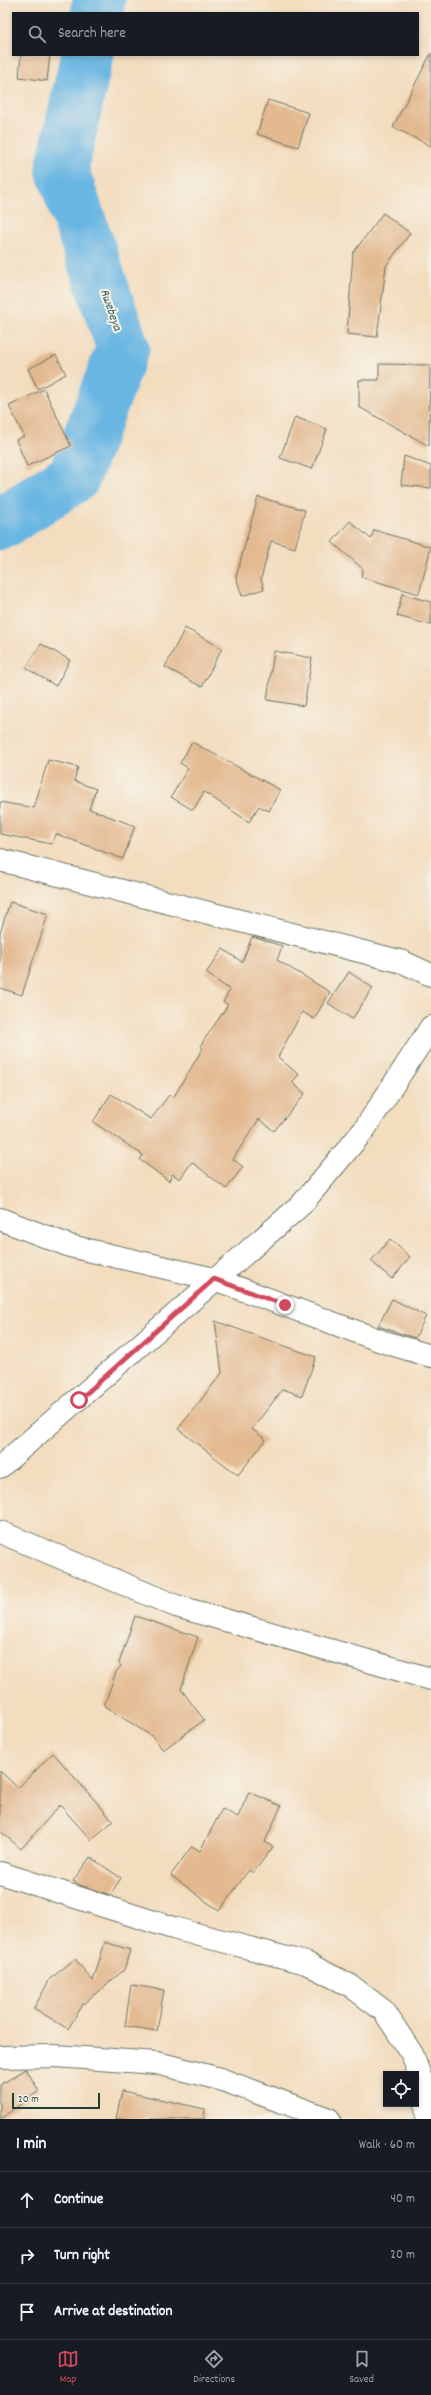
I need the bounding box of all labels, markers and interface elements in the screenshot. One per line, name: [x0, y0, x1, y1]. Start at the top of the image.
search box: [12, 12, 419, 56]
icon: search: [26, 23, 48, 45]
text: Search here: [58, 23, 126, 45]
water label: Rwebeya: [94, 287, 126, 334]
route end: [276, 1296, 294, 1314]
route start: [70, 1391, 88, 1409]
map controls: [383, 2071, 419, 2107]
button: locate: [383, 2071, 419, 2107]
scale bar: [12, 2091, 100, 2110]
text: 20 m: [18, 2092, 39, 2108]
text: 1 min: [16, 2133, 46, 2157]
text: Walk · 60 m: [359, 2136, 415, 2155]
icon: ahead: [16, 2189, 38, 2211]
text: Continue: [54, 2189, 103, 2211]
text: 40 m: [391, 2190, 415, 2209]
icon: right: [16, 2245, 38, 2267]
text: Turn right: [54, 2245, 110, 2267]
text: 20 m: [390, 2246, 415, 2265]
icon: arrive: [16, 2301, 38, 2323]
text: Arrive at destination: [54, 2301, 172, 2323]
tab: Map: [57, 2348, 79, 2388]
tab: Directions: [193, 2348, 235, 2388]
tab: Saved: [349, 2348, 374, 2388]

